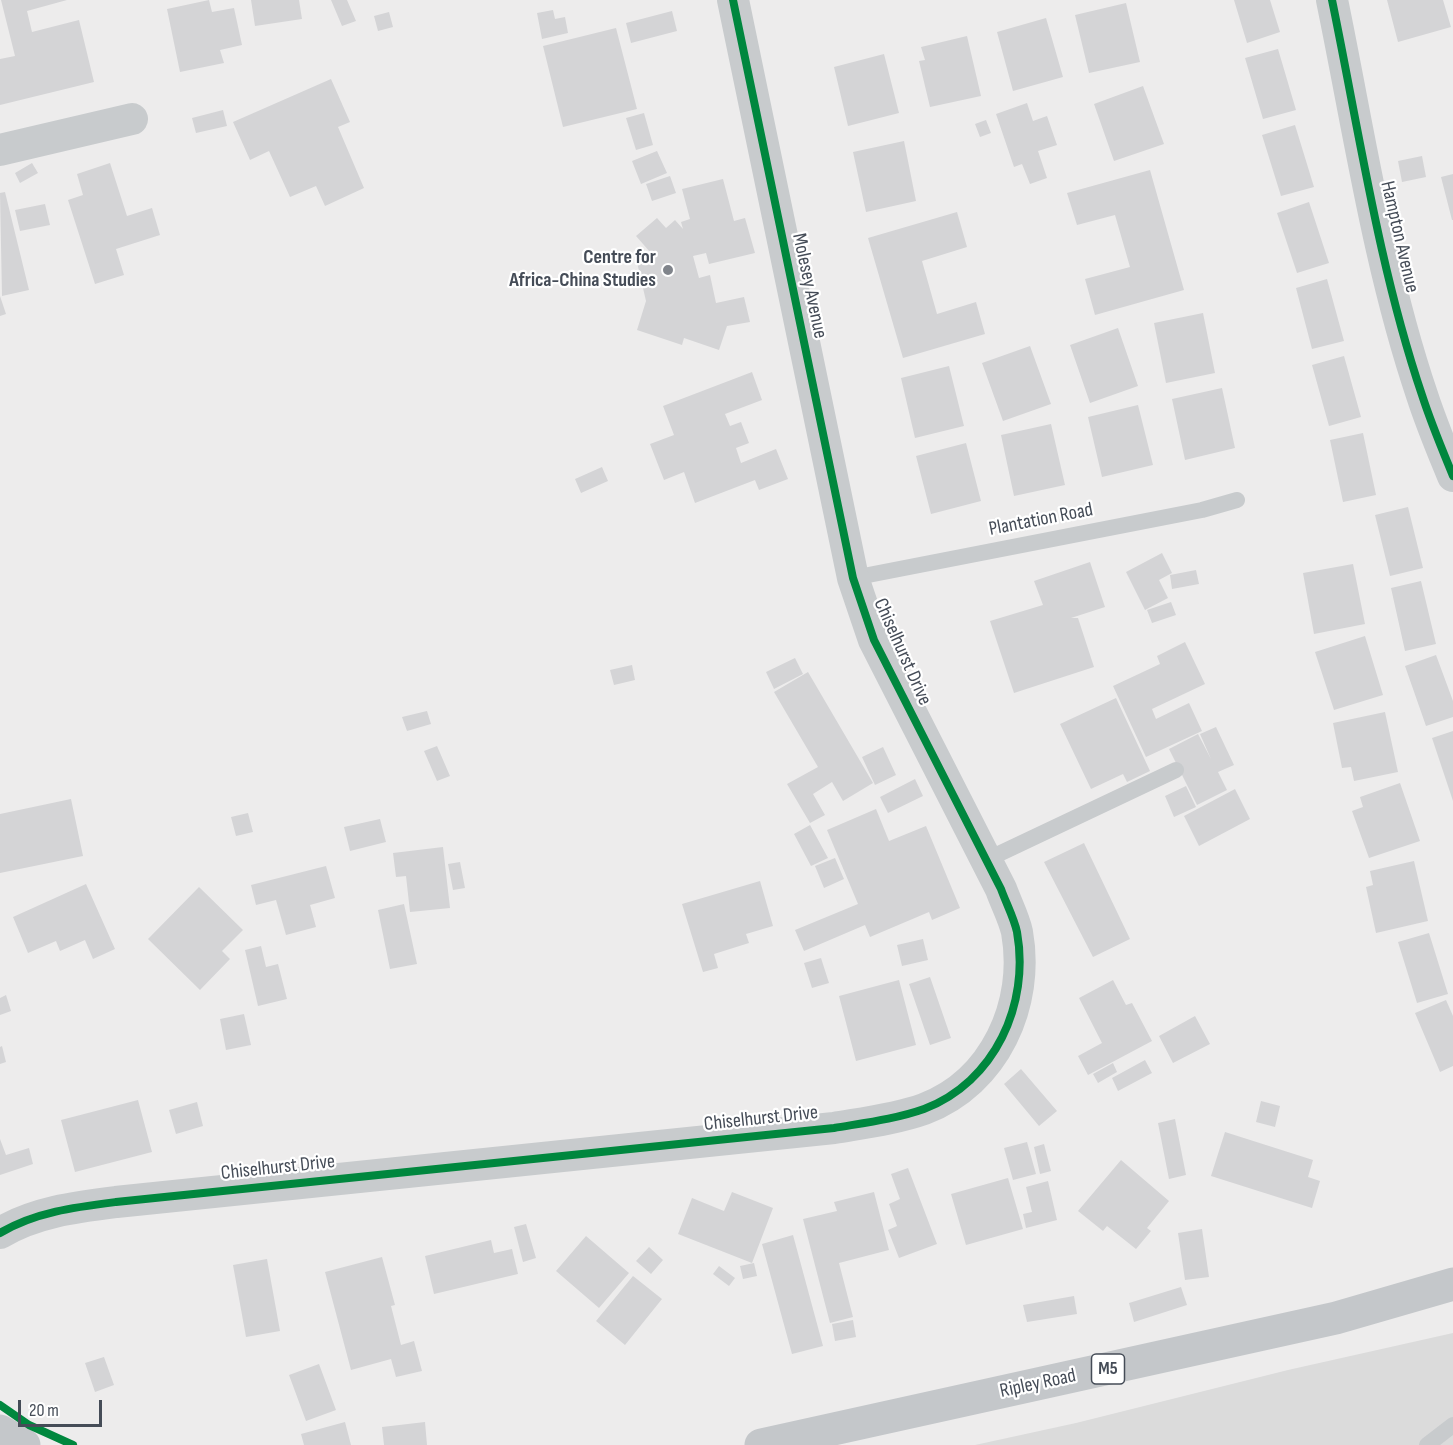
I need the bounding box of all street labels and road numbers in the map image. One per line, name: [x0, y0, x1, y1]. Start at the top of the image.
street label: Hampton Avenue: [1375, 179, 1423, 295]
street label: Molesey Avenue: [786, 231, 832, 341]
street label: Plantation Road: [987, 498, 1095, 542]
street label: Chiselhurst Drive: [868, 595, 936, 709]
street label: Chiselhurst Drive: [703, 1101, 819, 1137]
street label: Chiselhurst Drive: [220, 1150, 336, 1186]
road number: M5: [1092, 1354, 1124, 1384]
street label: Ripley Road: [998, 1364, 1078, 1404]

